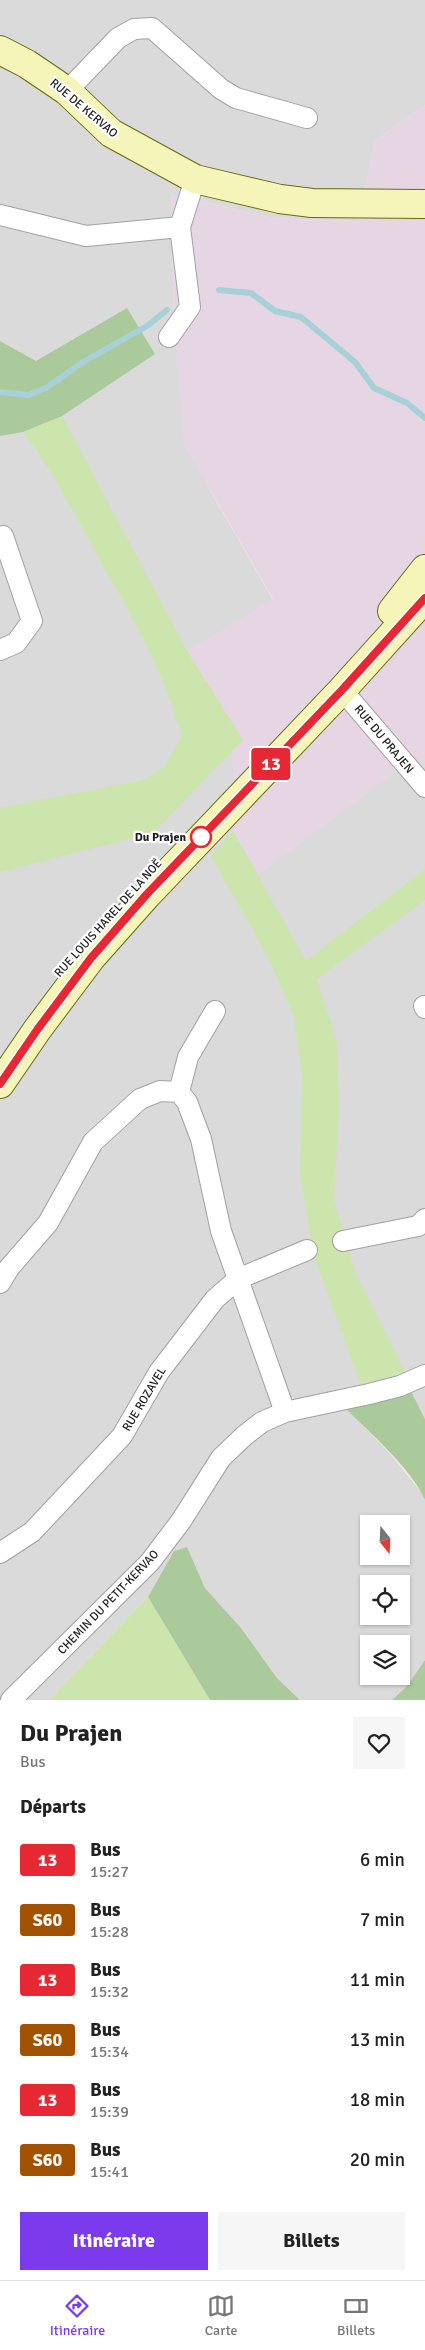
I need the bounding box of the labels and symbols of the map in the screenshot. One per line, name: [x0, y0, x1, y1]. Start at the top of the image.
street label: RUE DE KERVAO: [47, 76, 121, 141]
street label: RUE DU PRAJEN: [351, 702, 417, 777]
line badge: 13: [248, 748, 294, 780]
marker: Du Prajen: [190, 826, 212, 848]
place label: Du Prajen: [135, 830, 186, 845]
street label: RUE LOUIS HAREL DE LA NOË: [51, 856, 165, 980]
street label: RUE ROZAVEL: [119, 1364, 170, 1434]
north arrow: [360, 1515, 410, 1565]
street label: CHEMIN DU PETIT-KERVAO: [55, 1547, 162, 1658]

